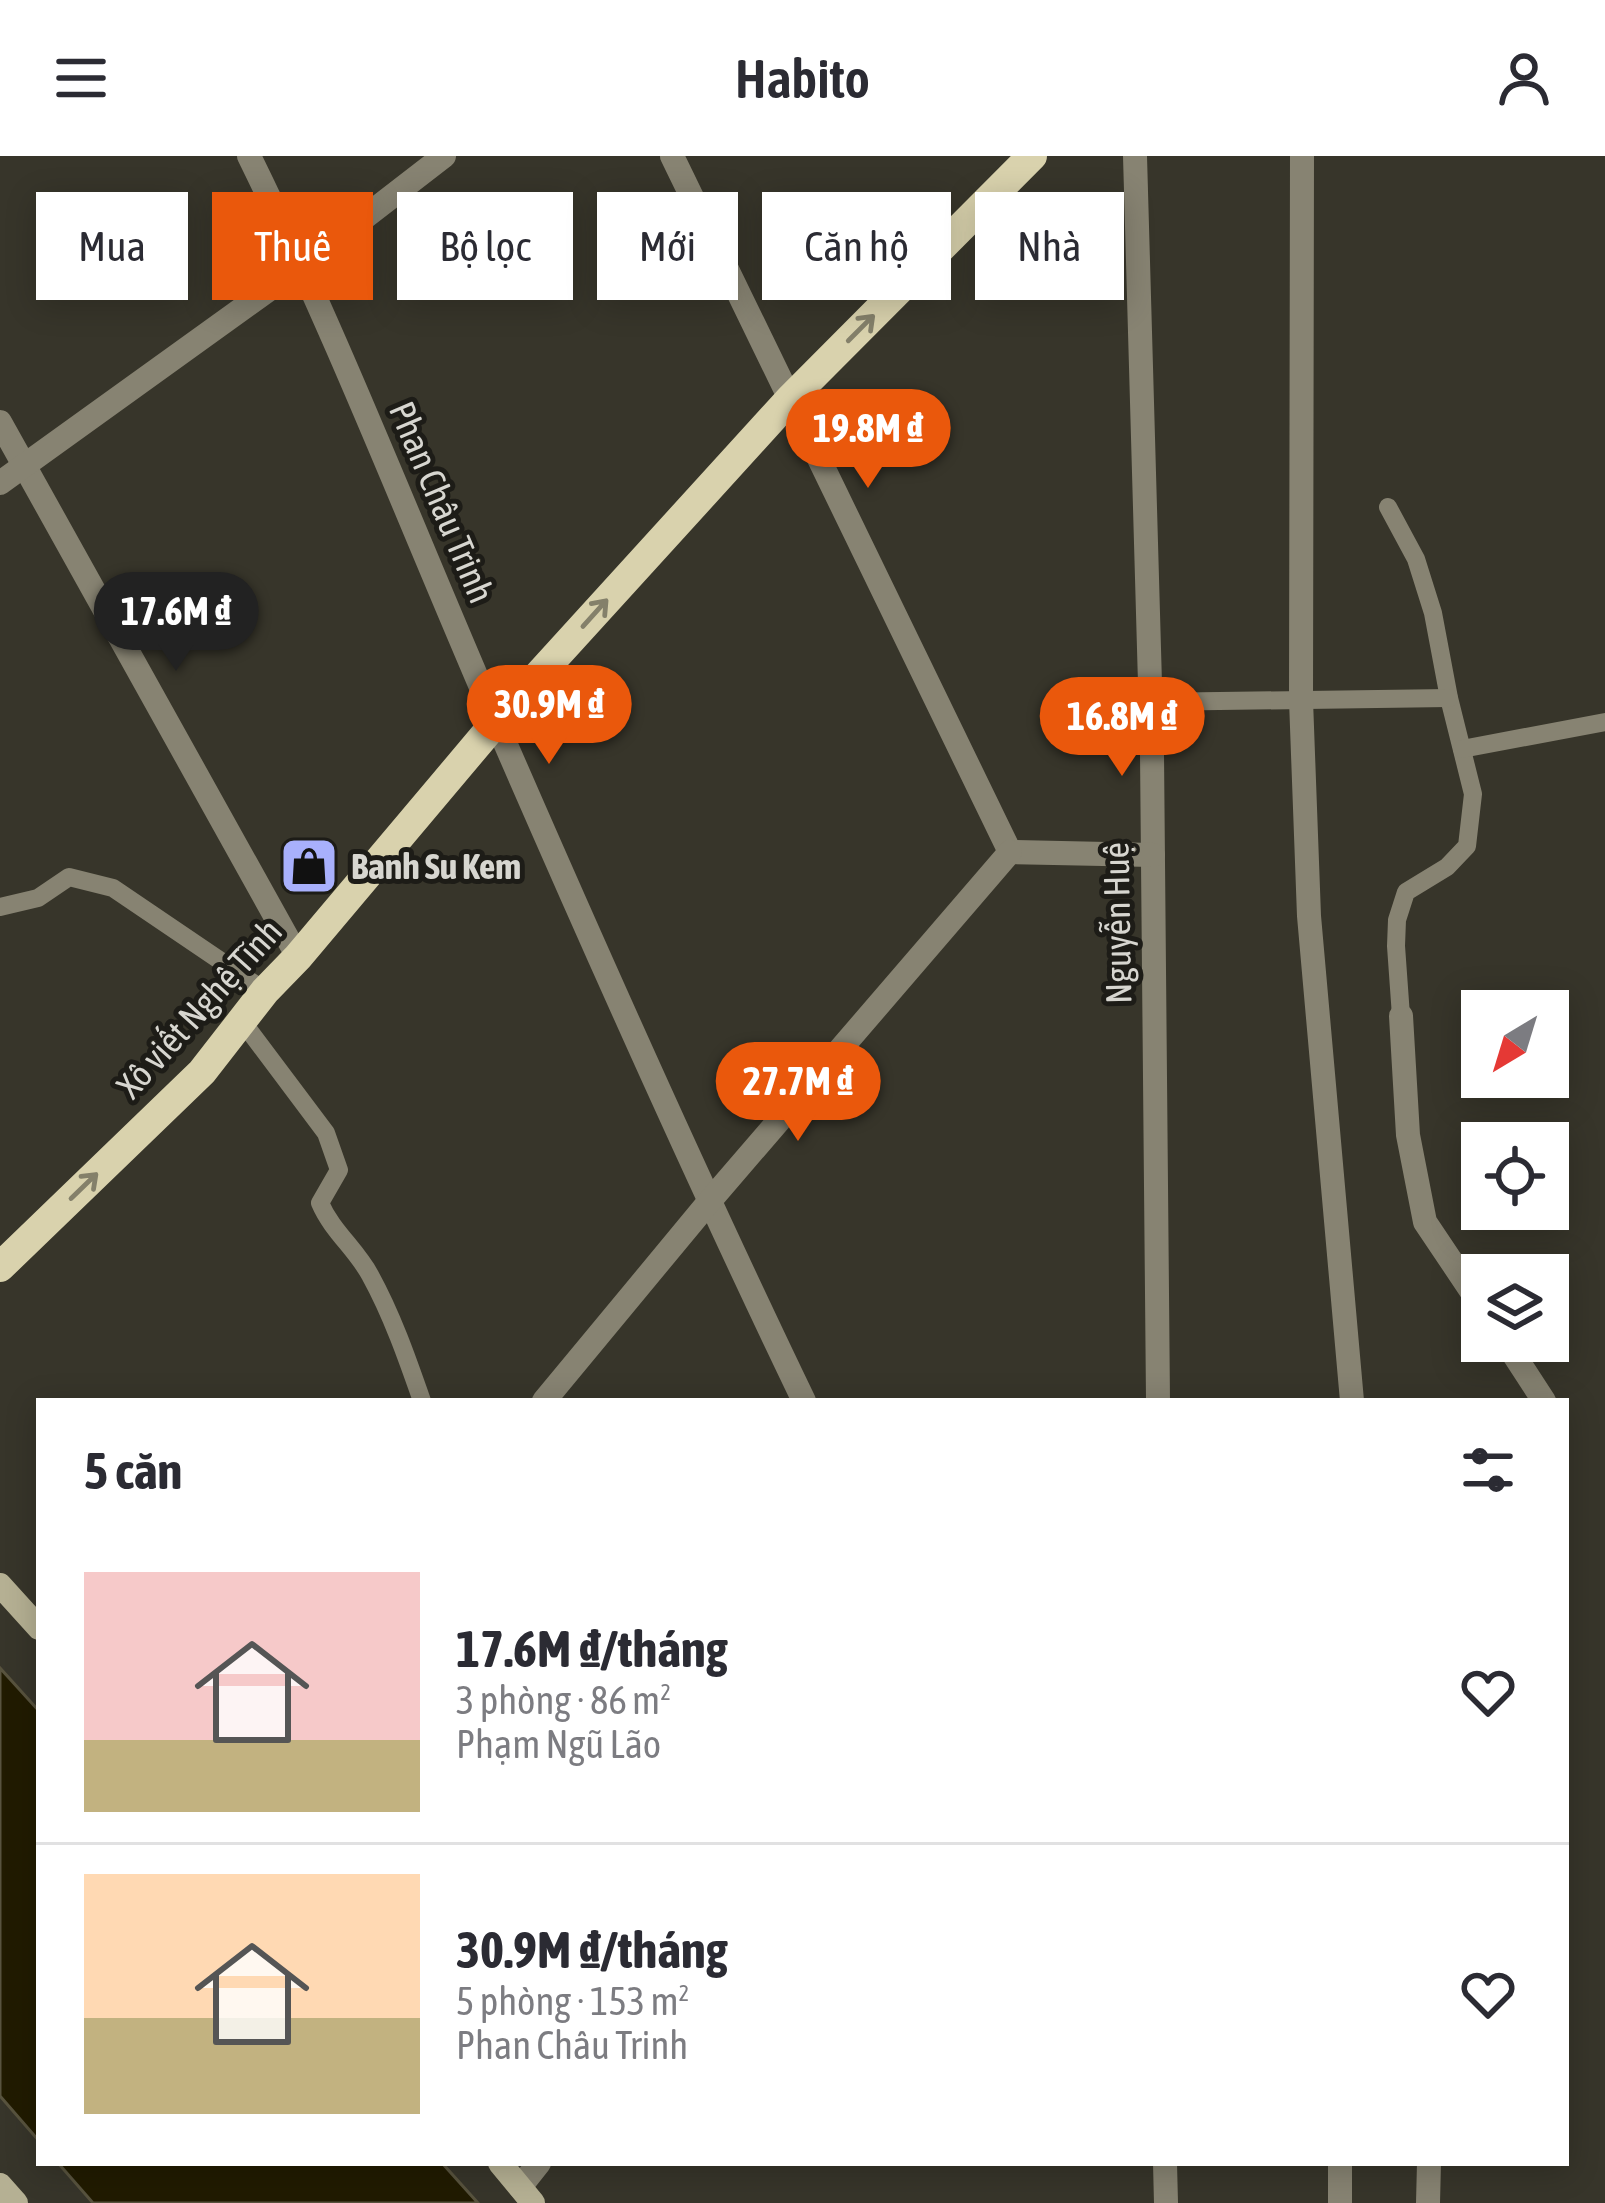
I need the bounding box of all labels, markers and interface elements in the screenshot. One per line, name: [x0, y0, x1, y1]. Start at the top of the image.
icon: menu: [48, 45, 114, 111]
icon: person: [1491, 45, 1557, 111]
text: Habito: [735, 48, 870, 109]
chip: Mua: [36, 192, 188, 300]
chip: Thuê: [212, 192, 373, 300]
chip: Bộ lọc: [397, 192, 573, 300]
chip: Mới: [597, 192, 738, 300]
chip: Căn hộ: [762, 192, 951, 300]
chip: Nhà: [975, 192, 1124, 300]
one-way arrow: [846, 314, 875, 343]
pin: 19.8M ₫: [757, 389, 979, 491]
street label: Phan Châu Trinh: [381, 395, 503, 609]
text: 19.8M ₫: [813, 406, 923, 450]
pin: 17.6M ₫: [65, 572, 287, 674]
text: 17.6M ₫: [121, 589, 231, 633]
one-way arrow: [581, 599, 608, 629]
pin: 30.9M ₫: [438, 665, 660, 767]
pin: 16.8M ₫: [1011, 677, 1233, 779]
text: 30.9M ₫: [494, 682, 604, 726]
text: 16.8M ₫: [1067, 694, 1177, 738]
shop icon: Banh Su Kem: [278, 835, 340, 897]
street label: Nguyễn Huệ: [1095, 842, 1139, 1004]
place label: Banh Su Kem: [351, 845, 521, 887]
street label: Xô viết Nghệ Tĩnh: [108, 910, 290, 1106]
north arrow: [1461, 990, 1569, 1098]
map controls: [1461, 990, 1569, 1362]
pin: 27.7M ₫: [687, 1042, 909, 1144]
text: 27.7M ₫: [743, 1059, 853, 1103]
button: locate: [1461, 1122, 1569, 1230]
one-way arrow: [69, 1172, 98, 1200]
button: layers: [1461, 1254, 1569, 1362]
icon: filters: [1455, 1437, 1521, 1503]
text: 5 căn: [84, 1441, 182, 1500]
text: 17.6M ₫/tháng: [456, 1619, 728, 1678]
icon: home: [180, 1620, 324, 1764]
icon: heart: [1455, 1659, 1521, 1725]
text: 3 phòng · 86 m²: [456, 1678, 671, 1722]
text: Phạm Ngũ Lão: [456, 1722, 661, 1766]
text: 30.9M ₫/tháng: [456, 1920, 728, 1979]
icon: home: [180, 1922, 324, 2066]
icon: heart: [1455, 1961, 1521, 2027]
text: 5 phòng · 153 m²: [456, 1979, 689, 2023]
text: Phan Châu Trinh: [456, 2023, 688, 2067]

